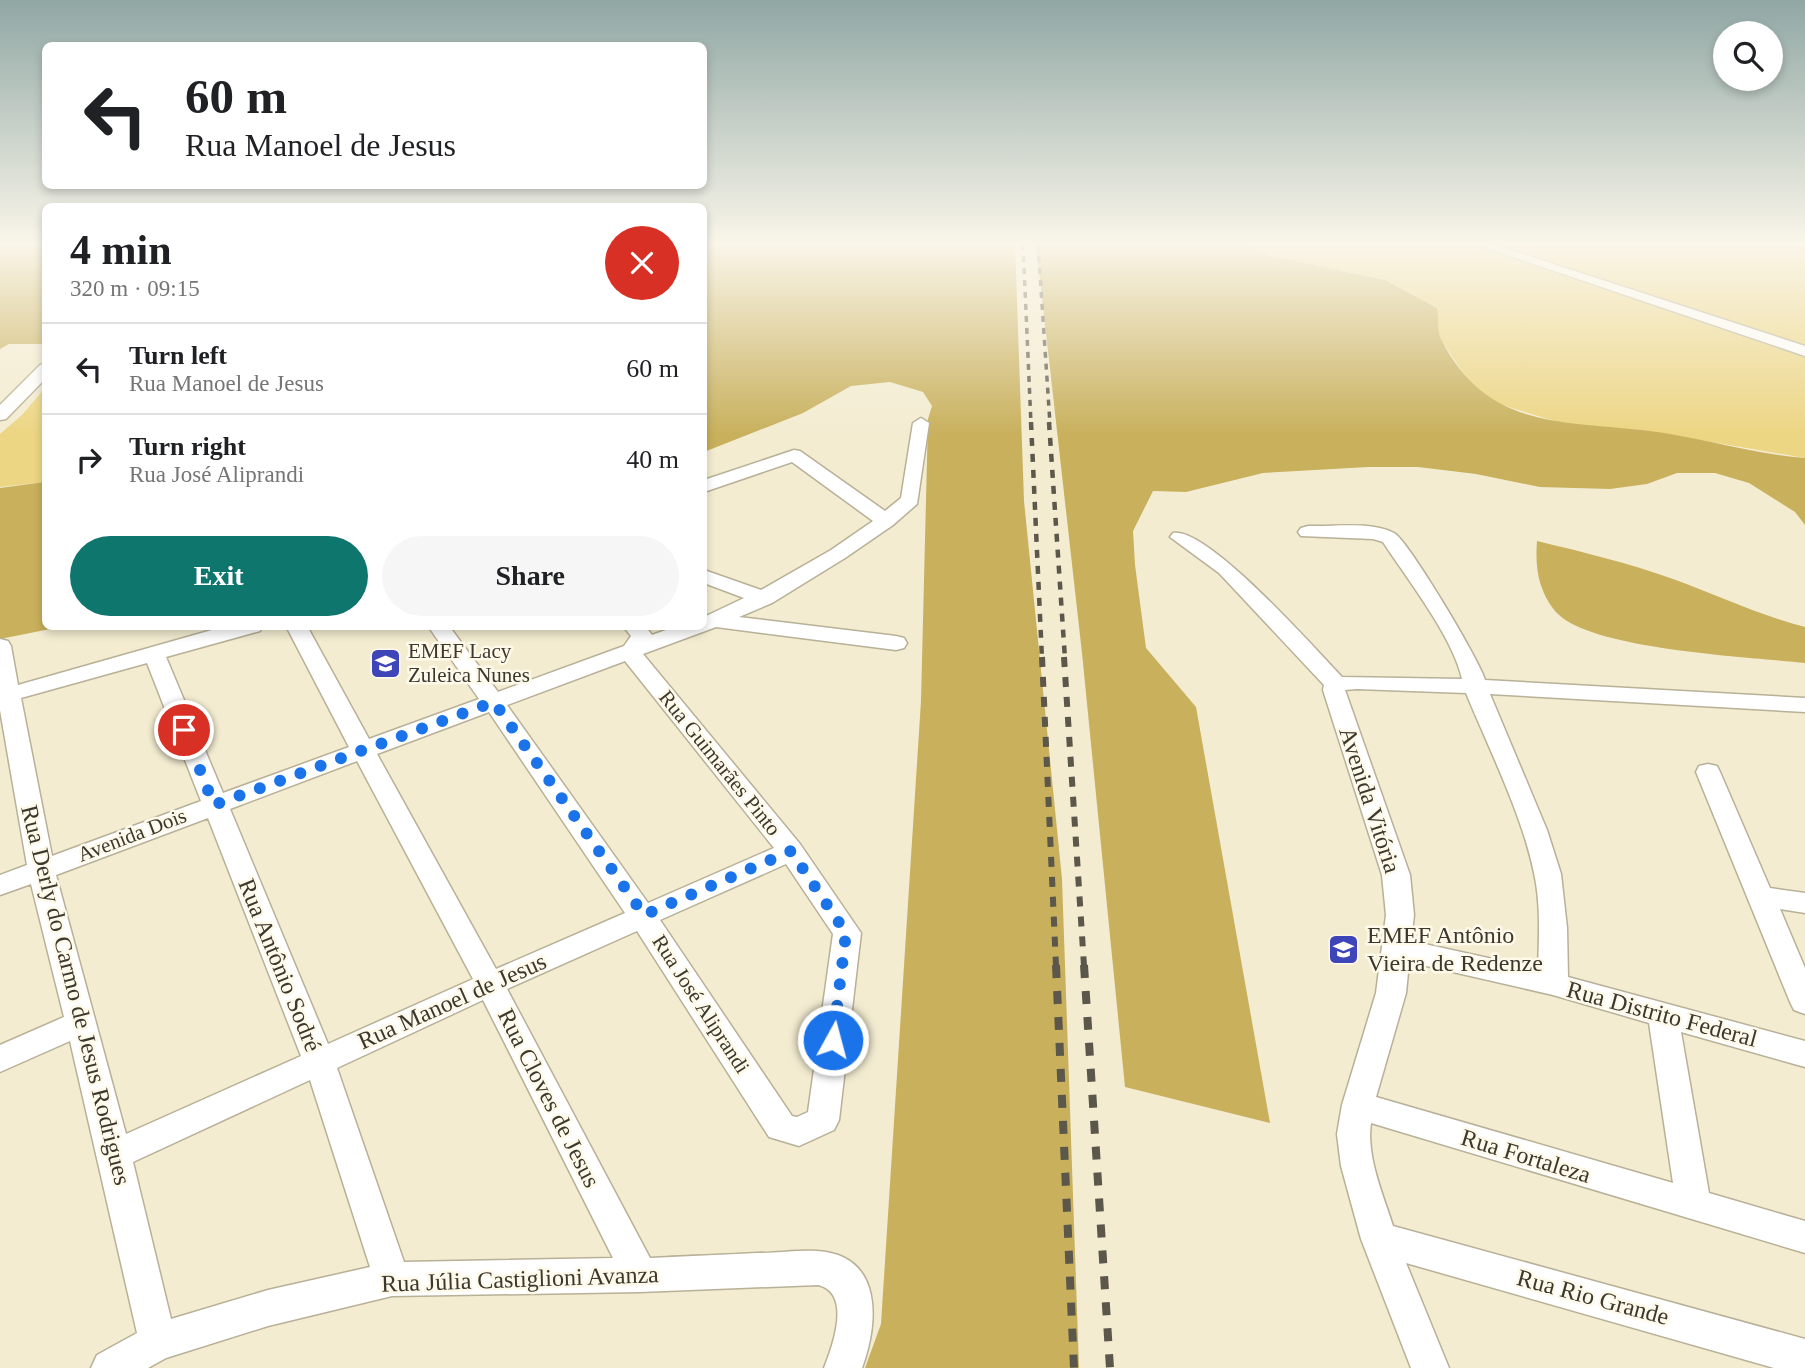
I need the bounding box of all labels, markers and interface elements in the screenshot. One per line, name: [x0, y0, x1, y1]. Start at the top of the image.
map controls: [1713, 21, 1783, 91]
button: search: [1713, 21, 1783, 91]
text: 60 m: [185, 69, 287, 124]
icon: left: [70, 70, 161, 161]
text: Rua Manoel de Jesus: [185, 127, 456, 163]
button: close: [605, 226, 679, 300]
text: 4 min: [70, 227, 172, 273]
text: 320 m · 09:15: [70, 276, 200, 301]
text: Turn left: [129, 341, 227, 370]
icon: left: [70, 350, 108, 388]
text: 60 m: [626, 354, 679, 383]
text: Rua Manoel de Jesus: [129, 371, 324, 396]
text: Turn right: [129, 432, 246, 461]
icon: right: [70, 441, 108, 479]
text: 40 m: [626, 445, 679, 474]
text: Rua José Aliprandi: [129, 462, 304, 487]
button: Exit: [70, 536, 368, 616]
button: Share: [382, 536, 679, 616]
place label: EMEF Lacy Zuleica Nunes: [408, 639, 530, 687]
school or university icon: EMEF Lacy Zuleica Nunes: [368, 646, 402, 680]
street label: Rua Guimarães Pinto: [654, 686, 786, 840]
pin: [154, 700, 214, 760]
icon: arrive: [165, 711, 203, 749]
street label: Avenida Vitória: [1334, 724, 1406, 876]
street label: Rua Derly do Carmo de Jesus Rodrigues: [16, 802, 136, 1188]
street label: Avenida Dois: [74, 803, 190, 867]
street label: Rua Antônio Sodré: [233, 875, 327, 1055]
place label: EMEF Antônio Vieira de Redenze: [1367, 922, 1543, 976]
street label: Rua José Aliprandi: [647, 930, 755, 1078]
school or university icon: EMEF Antônio Vieira de Redenze: [1327, 932, 1361, 966]
street label: Rua Manoel de Jesus: [354, 948, 550, 1054]
street label: Rua Distrito Federal: [1564, 976, 1760, 1052]
position arrow: [796, 1003, 870, 1077]
street label: Rua Cloves de Jesus: [493, 1004, 605, 1192]
street label: Rua Fortaleza: [1458, 1124, 1594, 1188]
street label: Rua Júlia Castiglioni Avanza: [381, 1261, 659, 1297]
street label: Rua Rio Grande: [1514, 1264, 1672, 1330]

